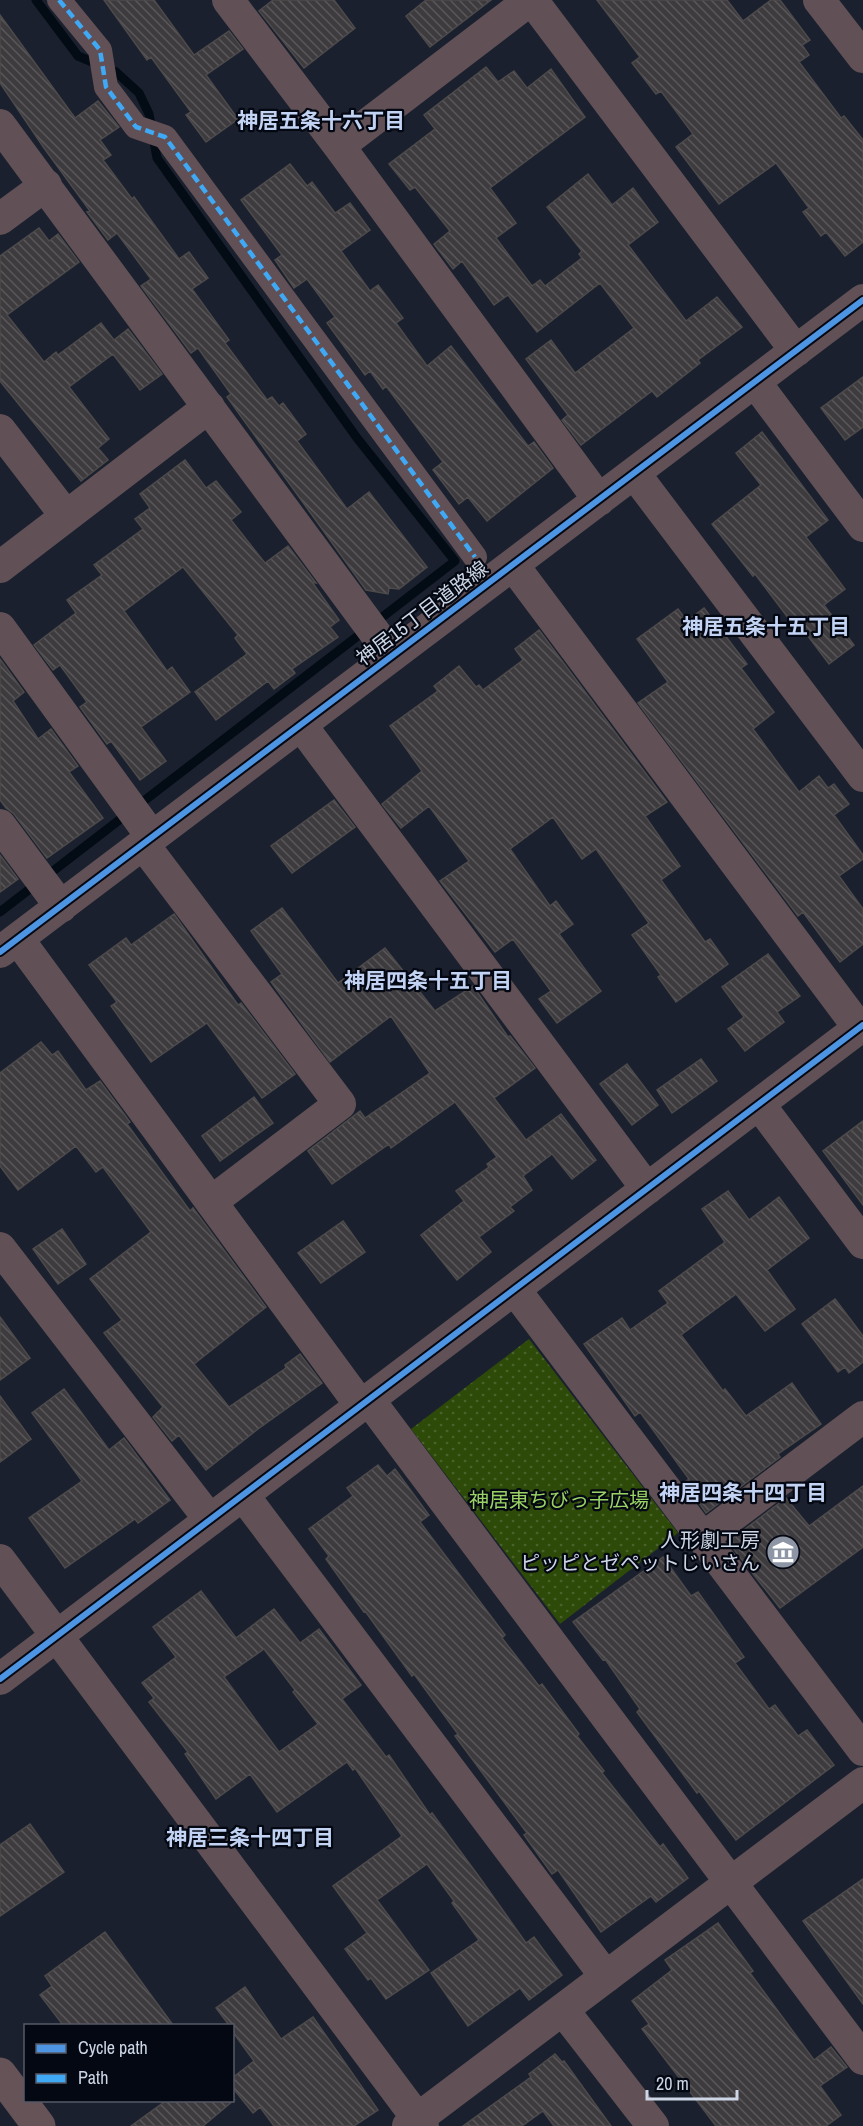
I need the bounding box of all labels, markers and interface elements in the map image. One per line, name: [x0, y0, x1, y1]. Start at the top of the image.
district label: 神居五条十六丁目: [237, 106, 405, 135]
street label: 神居15丁目道路線: [350, 554, 493, 671]
district label: 神居五条十五丁目: [682, 612, 850, 641]
district label: 神居四条十五丁目: [344, 966, 512, 995]
district label: 神居四条十四丁目: [659, 1478, 827, 1507]
park label: 神居東ちびっ子広場: [469, 1486, 649, 1513]
place label: 人形劇工房 ピッピとゼペットじいさん: [520, 1526, 760, 1576]
museum icon: 人形劇工房 ピッピとゼペットじいさん: [765, 1534, 801, 1570]
district label: 神居三条十四丁目: [166, 1823, 334, 1852]
legend: [24, 2024, 234, 2102]
text: Cycle path: [78, 2035, 148, 2060]
scale bar: [647, 2063, 737, 2101]
text: Path: [78, 2065, 108, 2090]
text: 20 m: [656, 2071, 689, 2096]

